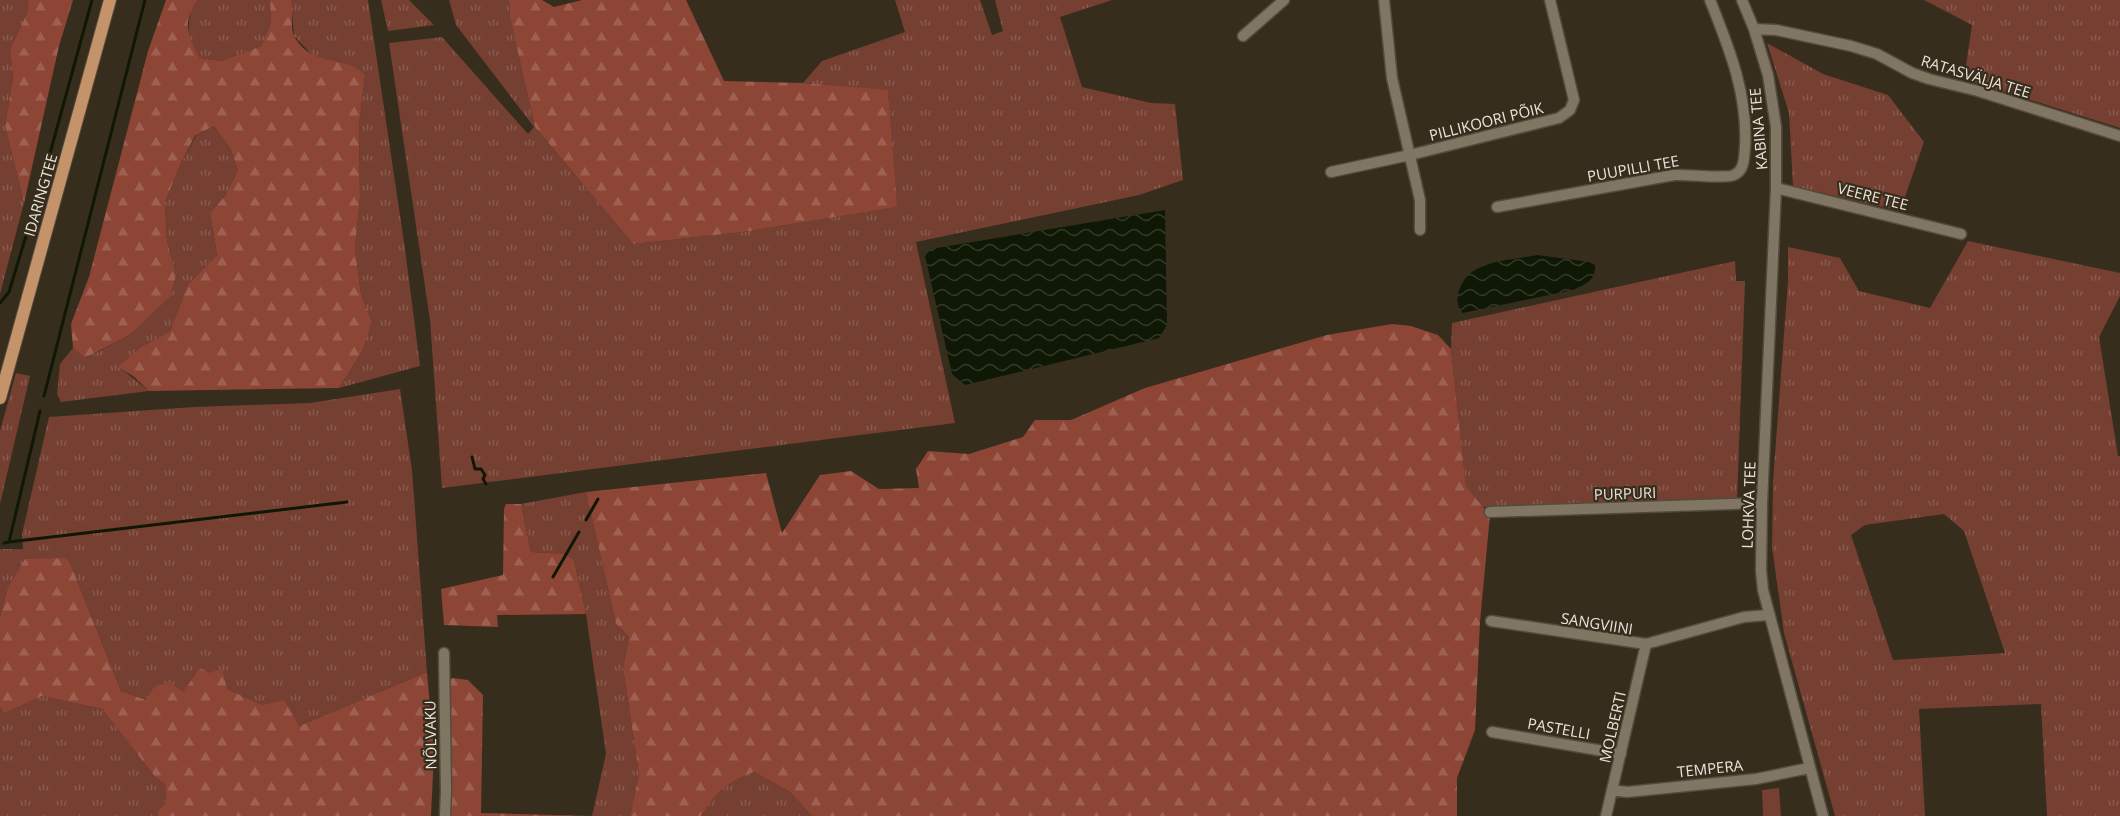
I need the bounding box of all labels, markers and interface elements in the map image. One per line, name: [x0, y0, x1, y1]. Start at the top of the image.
street label: RATASVÄLJA TEE: [1919, 50, 2033, 102]
street label: KABINA TEE: [1744, 87, 1772, 171]
street label: PILLIKOORI PÕIK: [1427, 97, 1546, 145]
street label: PUUPILLI TEE: [1586, 150, 1680, 186]
street label: IDARINGTEE: [19, 151, 61, 239]
street label: VEERE TEE: [1836, 178, 1910, 214]
street label: LOHKVA TEE: [1736, 461, 1760, 549]
street label: PURPURI: [1593, 482, 1657, 504]
street label: SANGVIINI: [1560, 607, 1634, 639]
street label: MOLBERTI: [1594, 689, 1630, 765]
street label: NÕLVAKU: [419, 700, 441, 770]
street label: PASTELLI: [1526, 713, 1592, 743]
street label: TEMPERA: [1676, 755, 1744, 781]

